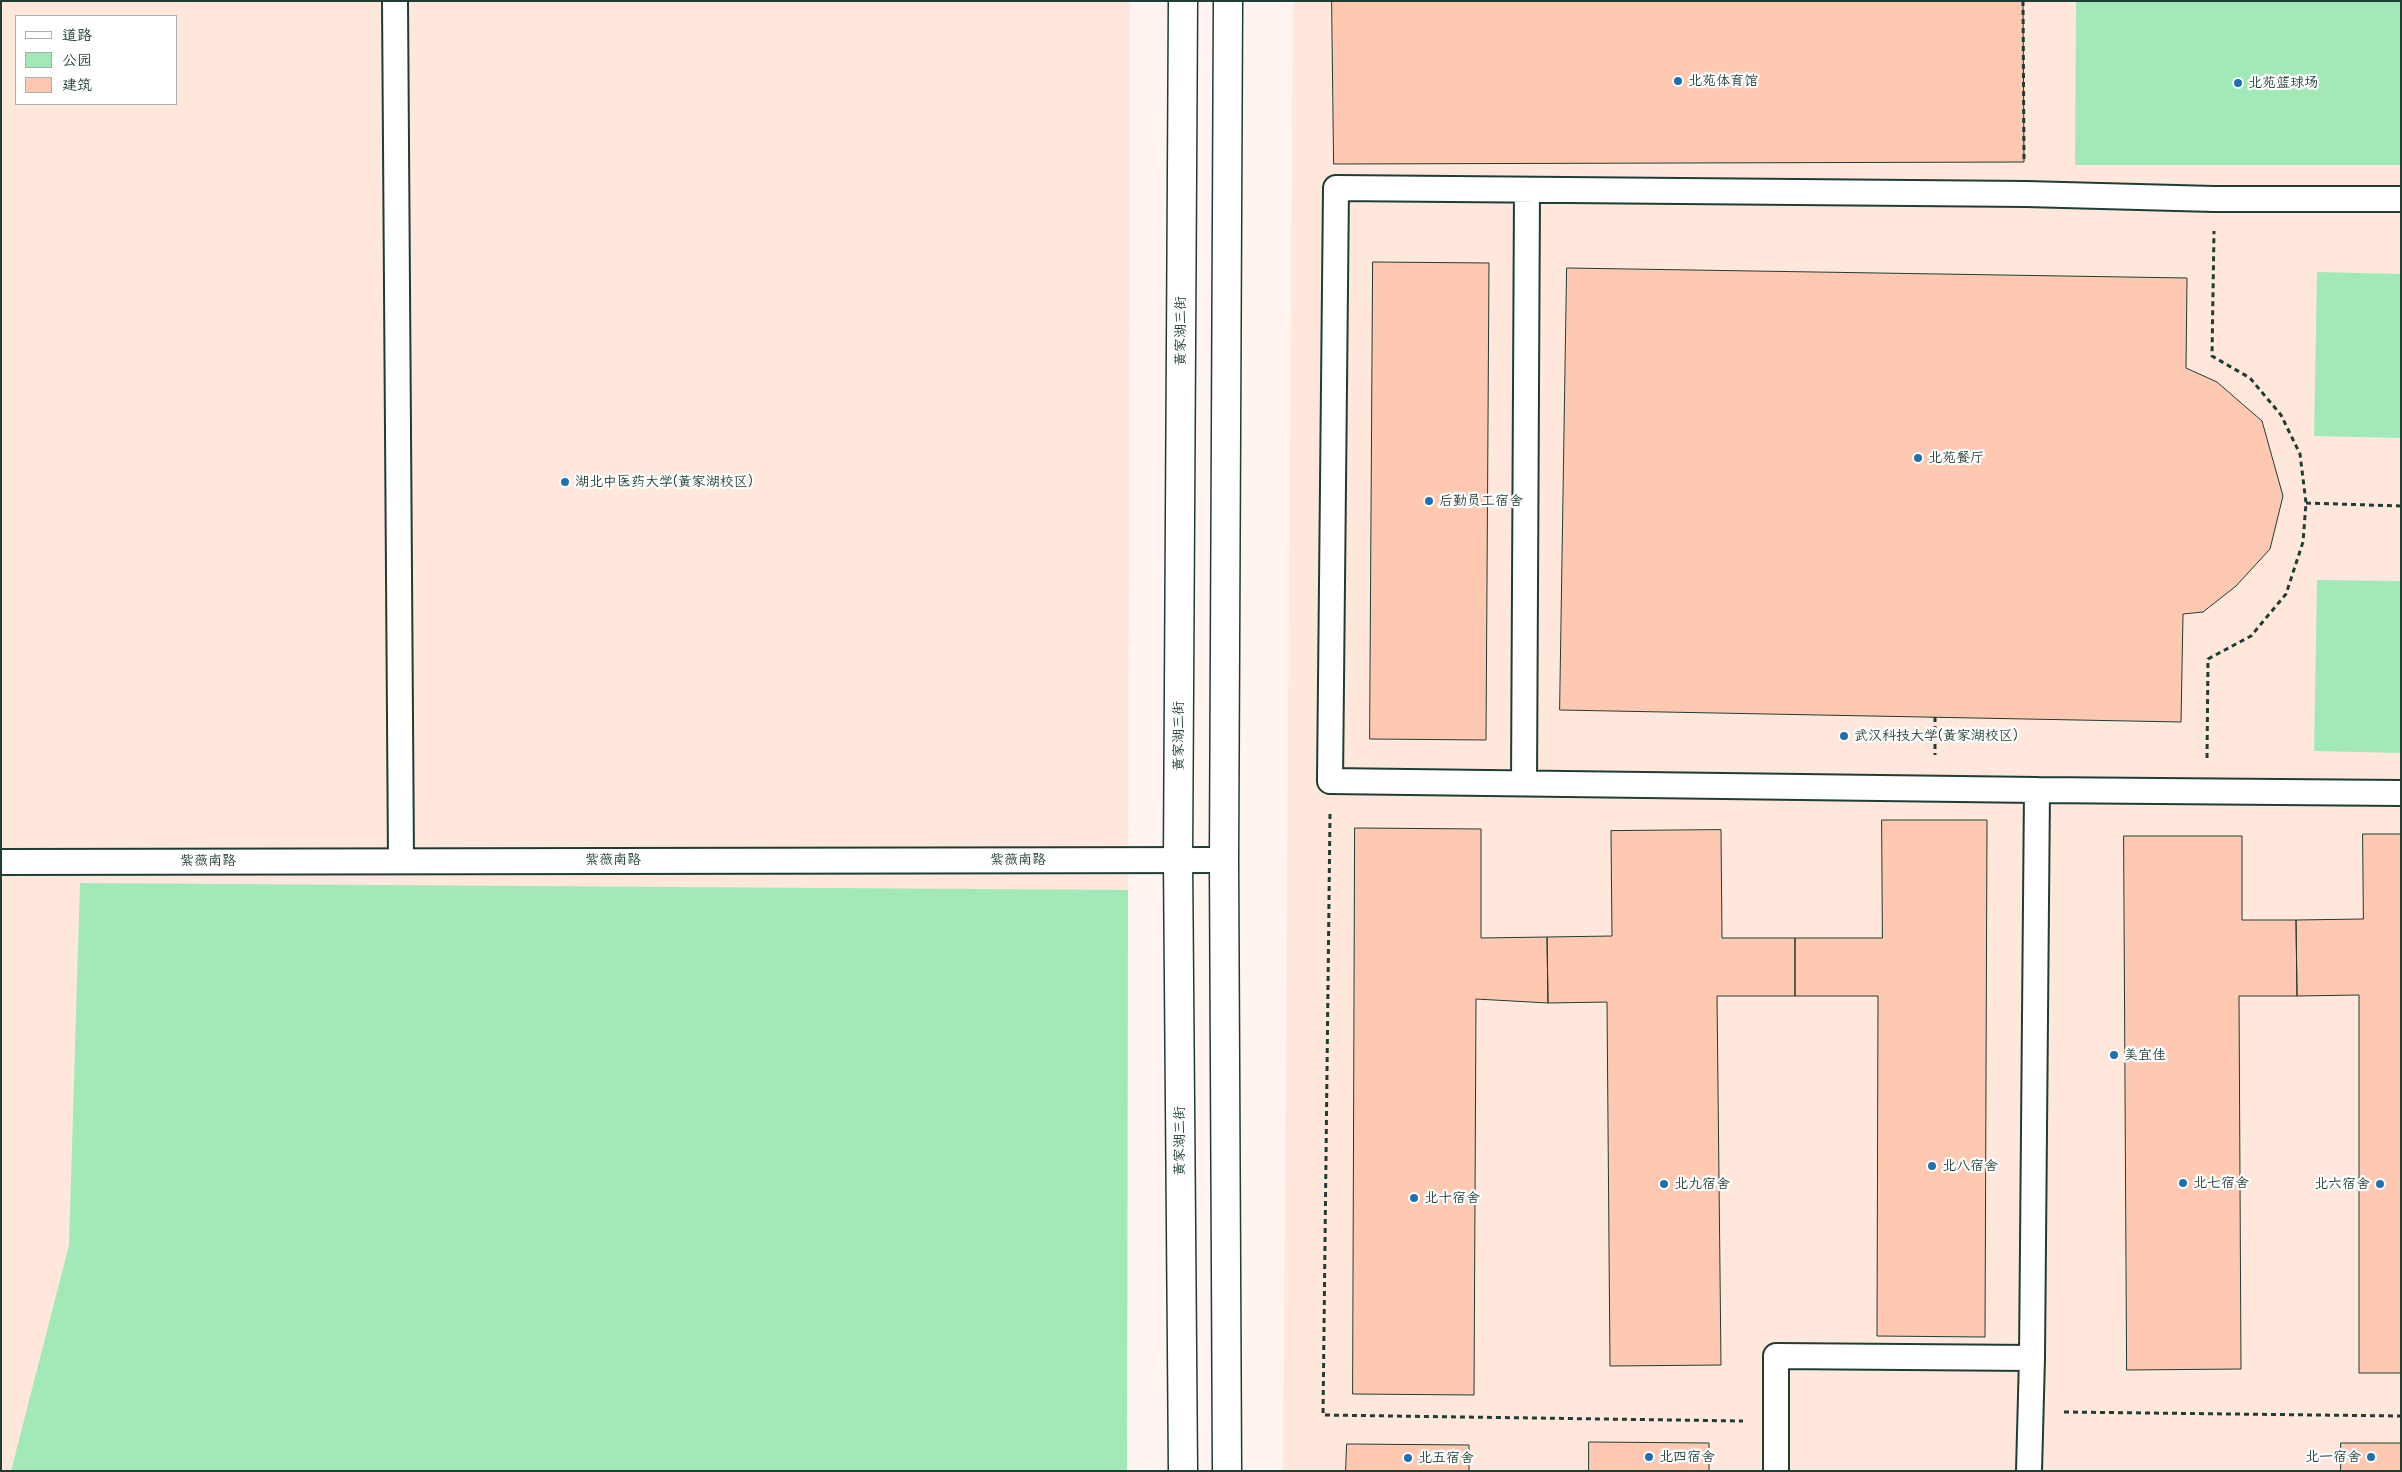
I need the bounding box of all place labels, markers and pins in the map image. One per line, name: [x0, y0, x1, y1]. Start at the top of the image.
place label: 北苑体育馆: [1688, 73, 1758, 89]
marker: 北苑体育馆: [1672, 75, 1684, 87]
place label: 北苑篮球场: [2248, 75, 2318, 91]
marker: 北苑篮球场: [2232, 77, 2244, 89]
place label: 北苑餐厅: [1928, 450, 1984, 466]
marker: 北苑餐厅: [1912, 452, 1924, 464]
place label: 湖北中医药大学(黄家湖校区): [575, 474, 753, 490]
marker: 湖北中医药大学(黄家湖校区): [559, 476, 571, 488]
place label: 后勤员工宿舍: [1439, 493, 1523, 509]
marker: 后勤员工宿舍: [1423, 495, 1435, 507]
place label: 武汉科技大学(黄家湖校区): [1854, 728, 2018, 744]
marker: 武汉科技大学(黄家湖校区): [1838, 730, 1850, 742]
place label: 美宜佳: [2124, 1047, 2166, 1063]
marker: 美宜佳: [2108, 1049, 2120, 1061]
place label: 北八宿舍: [1942, 1158, 1998, 1174]
marker: 北八宿舍: [1926, 1160, 1938, 1172]
place label: 北七宿舍: [2193, 1175, 2249, 1191]
place label: 北九宿舍: [1674, 1176, 1730, 1192]
place label: 北六宿舍: [2314, 1176, 2370, 1192]
marker: 北七宿舍: [2177, 1177, 2189, 1189]
marker: 北九宿舍: [1658, 1178, 1670, 1190]
marker: 北六宿舍: [2374, 1178, 2386, 1190]
place label: 北十宿舍: [1424, 1190, 1480, 1206]
marker: 北十宿舍: [1408, 1192, 1420, 1204]
place label: 北四宿舍: [1659, 1449, 1715, 1465]
place label: 北一宿舍: [2305, 1449, 2361, 1465]
place label: 北五宿舍: [1418, 1450, 1474, 1466]
marker: 北四宿舍: [1643, 1451, 1655, 1463]
marker: 北一宿舍: [2365, 1451, 2377, 1463]
marker: 北五宿舍: [1402, 1452, 1414, 1464]

